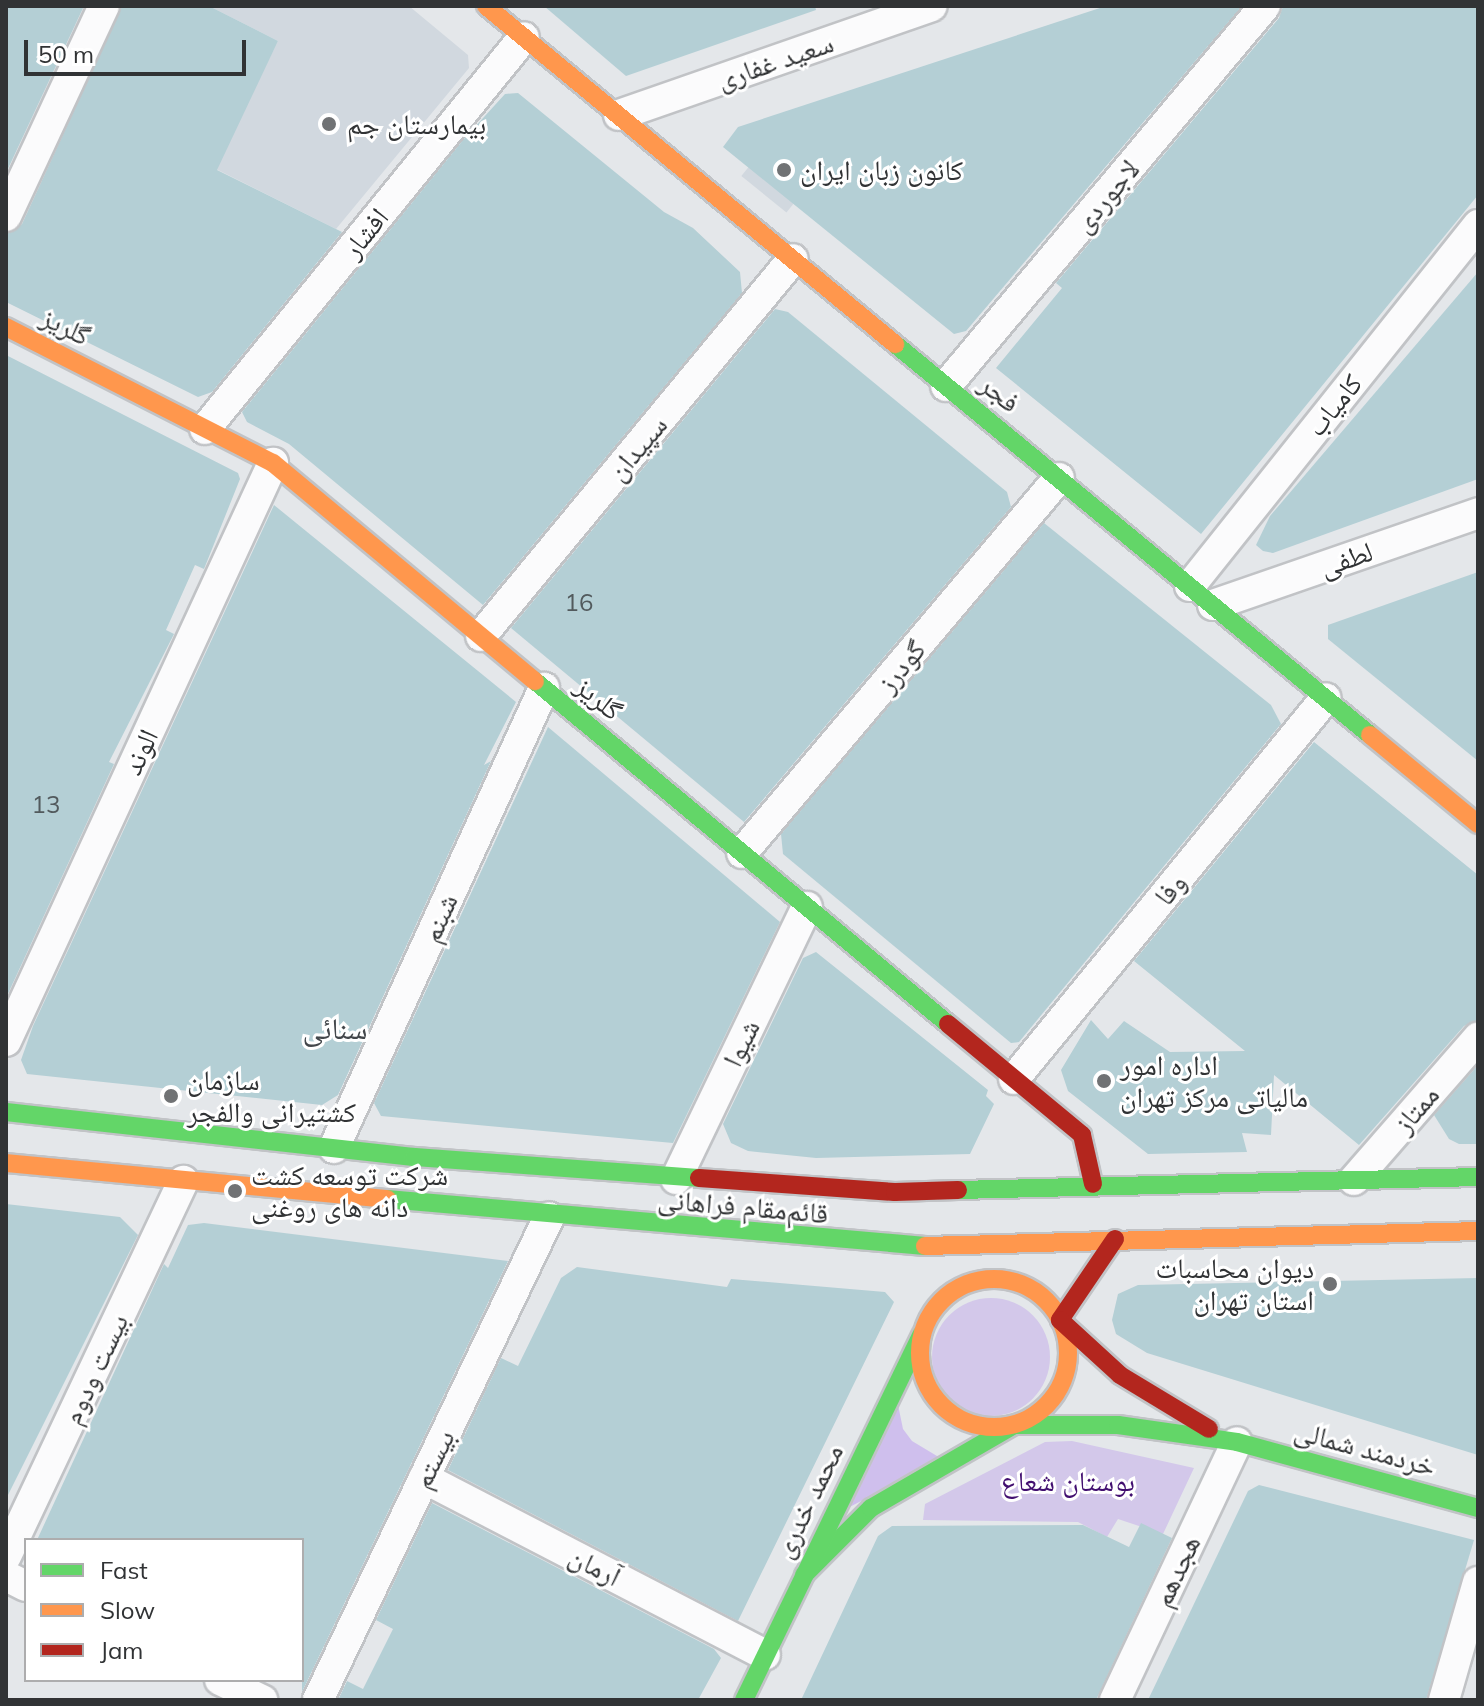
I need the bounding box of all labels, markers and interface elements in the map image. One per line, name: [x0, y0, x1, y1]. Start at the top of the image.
scale bar: [28, 24, 250, 74]
street label: سعید غفاری: [712, 25, 838, 97]
text: 50 m: [38, 39, 94, 69]
place label: بیمارستان جم: [347, 107, 486, 141]
marker: بیمارستان جم: [318, 113, 340, 135]
place label: کانون زبان ایران: [800, 153, 963, 187]
street label: لاجوردی: [1066, 153, 1146, 239]
marker: کانون زبان ایران: [775, 161, 793, 179]
street label: افشار: [335, 201, 395, 265]
street label: گلریز: [36, 300, 96, 352]
street label: فجر: [973, 367, 1027, 419]
street label: کامیاب: [1299, 367, 1369, 443]
street label: سپیدان: [600, 409, 674, 487]
street label: لطفی: [1315, 534, 1377, 584]
house number: 16: [565, 589, 593, 617]
street label: گودرز: [870, 633, 932, 699]
street label: گلریز: [569, 669, 629, 727]
street label: الوند: [115, 724, 165, 780]
house number: 13: [32, 791, 60, 819]
street label: وفا: [1147, 866, 1193, 912]
street label: شبنم: [414, 889, 464, 947]
district label: سنائی: [303, 1010, 367, 1046]
street label: شیوا: [715, 1014, 767, 1072]
place label: اداره امور مالیاتی مرکز تهران: [1120, 1048, 1308, 1114]
place label: سازمان کشتیرانی والفجر: [187, 1063, 356, 1129]
marker: اداره امور مالیاتی مرکز تهران: [1095, 1072, 1113, 1090]
street label: ممتاز: [1386, 1078, 1446, 1140]
marker: سازمان کشتیرانی والفجر: [162, 1087, 180, 1105]
place label: شرکت توسعه کشت دانه های روغنی: [251, 1158, 448, 1224]
marker: شرکت توسعه کشت دانه های روغنی: [226, 1182, 244, 1200]
street label: قائم‌مقام فراهانی: [656, 1182, 830, 1230]
place label: دیوان محاسبات استان تهران: [1156, 1251, 1314, 1317]
marker: دیوان محاسبات استان تهران: [1321, 1275, 1339, 1293]
street label: بیست ودوم: [55, 1308, 135, 1430]
street label: خردمند شمالی: [1291, 1413, 1439, 1483]
street label: بیستم: [404, 1424, 462, 1494]
street label: محمد خدری: [766, 1438, 850, 1564]
park label: بوستان شعاع: [1001, 1464, 1135, 1498]
street label: هجدهم: [1145, 1530, 1207, 1612]
legend: [24, 1538, 304, 1682]
street label: آرمان: [563, 1539, 627, 1593]
text: Fast: [100, 1555, 148, 1585]
text: Slow: [100, 1595, 155, 1625]
text: Jam: [100, 1635, 143, 1665]

